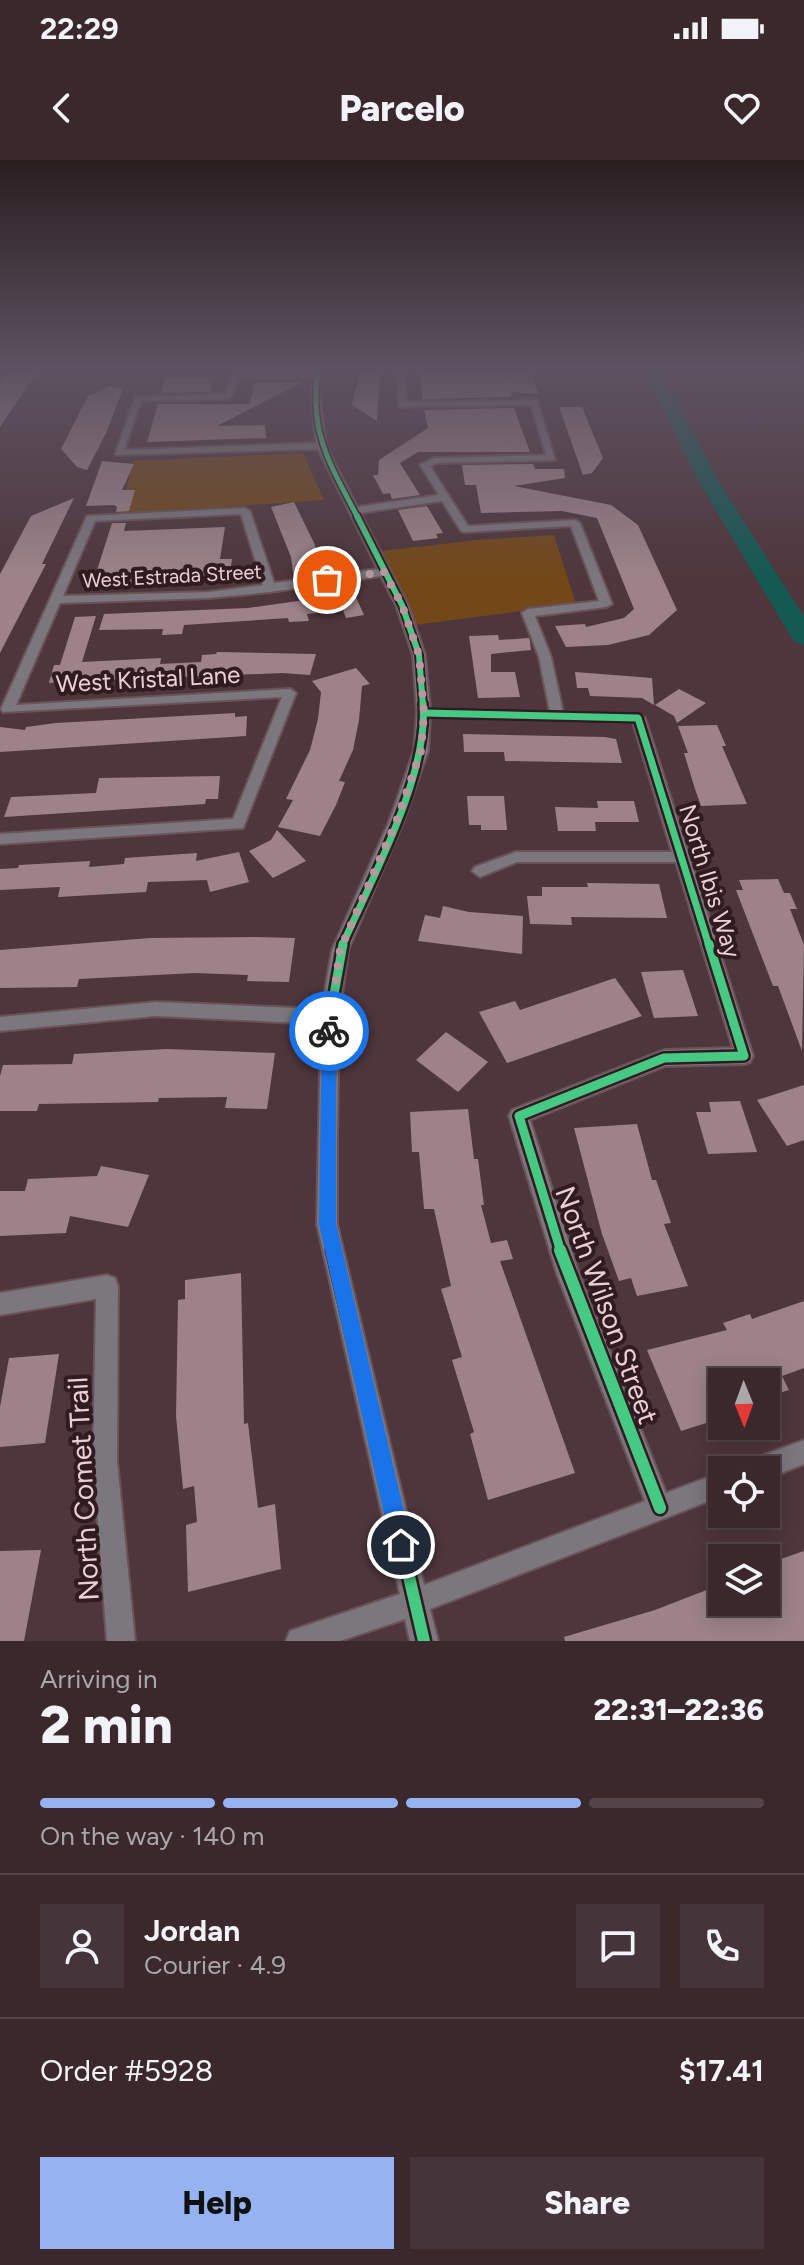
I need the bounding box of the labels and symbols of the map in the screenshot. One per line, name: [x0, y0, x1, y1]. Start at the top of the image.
pin: [293, 546, 361, 614]
street label: West Estrada Street: [82, 559, 262, 593]
street label: West Kristal Lane: [55, 660, 241, 698]
street label: North Ibis Way: [673, 801, 747, 962]
courier: [289, 991, 369, 1071]
street label: North Wilson Street: [548, 1182, 666, 1428]
north arrow: [708, 1368, 780, 1440]
street label: North Comet Trail: [60, 1376, 106, 1602]
pin: [367, 1511, 435, 1579]

